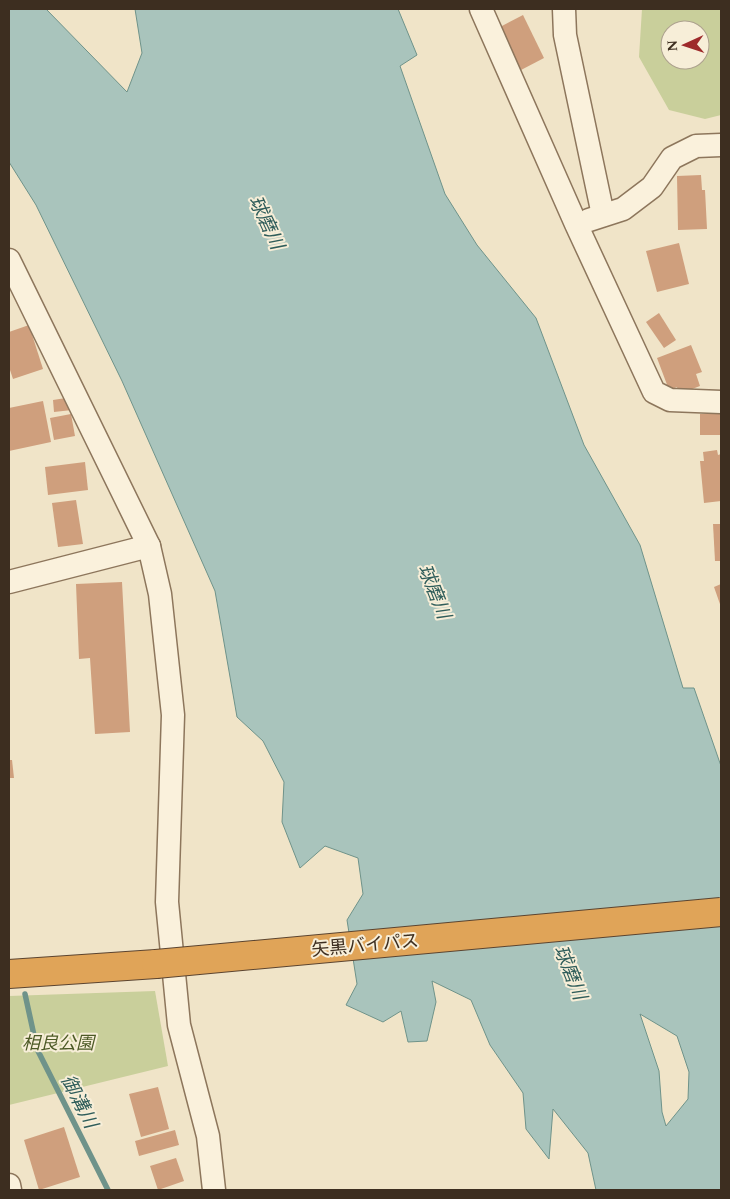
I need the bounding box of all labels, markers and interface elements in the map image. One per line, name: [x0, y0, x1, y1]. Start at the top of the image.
north arrow: [660, 20, 710, 70]
text: N: [662, 39, 683, 52]
water label: 球磨川: [240, 191, 292, 256]
water label: 球磨川: [409, 560, 458, 625]
street label: 矢黒バイパス: [310, 927, 420, 964]
water label: 球磨川: [545, 941, 594, 1006]
park label: 相良公園: [22, 1030, 97, 1057]
water label: 御溝川: [53, 1070, 105, 1135]

